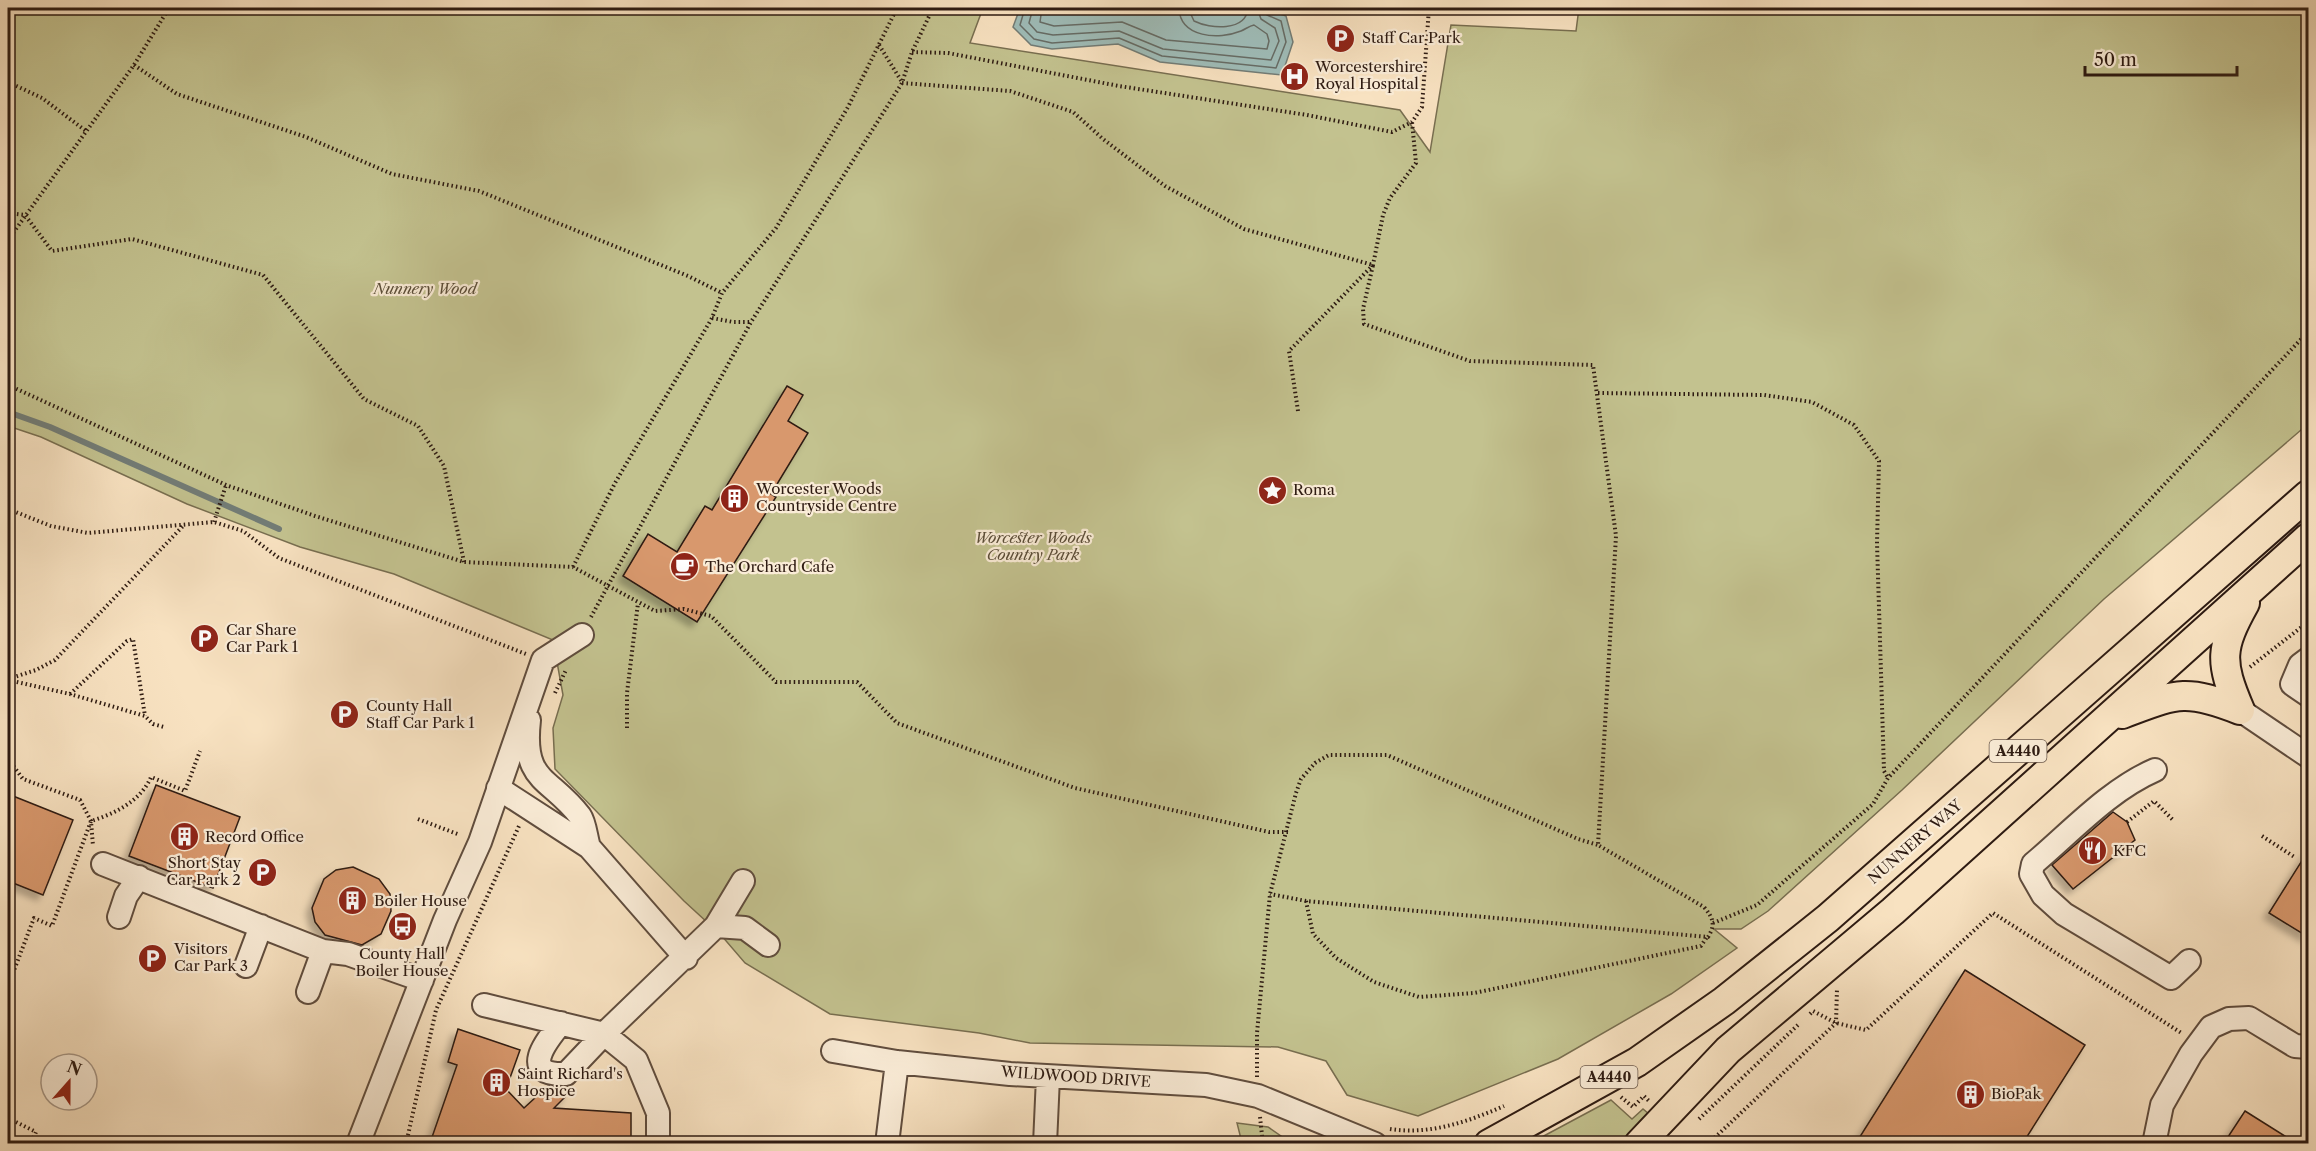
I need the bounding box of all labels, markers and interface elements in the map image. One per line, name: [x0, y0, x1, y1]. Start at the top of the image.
parking icon: Staff Car Park: [1325, 22, 1357, 54]
place label: Staff Car Park: [1362, 28, 1462, 47]
scale bar: [2085, 39, 2236, 77]
text: 50 m: [2094, 49, 2137, 71]
place label: Worcestershire Royal Hospital: [1314, 57, 1423, 93]
hospital icon: Worcestershire Royal Hospital: [1278, 60, 1310, 92]
park label: Nunnery Wood: [372, 279, 479, 298]
place icon: Roma: [1256, 474, 1288, 506]
place label: Worcester Woods Countryside Centre: [755, 479, 897, 515]
place label: Roma: [1293, 480, 1335, 499]
building icon: Worcester Woods Countryside Centre: [719, 482, 751, 514]
park label: Worcester Woods Country Park: [975, 528, 1092, 564]
cafe icon: The Orchard Cafe: [668, 551, 700, 583]
place label: The Orchard Cafe: [705, 557, 834, 576]
place label: Car Share Car Park 1: [226, 620, 299, 656]
parking icon: Car Share Car Park 1: [189, 623, 221, 655]
place label: County Hall Staff Car Park 1: [366, 696, 475, 732]
parking icon: County Hall Staff Car Park 1: [329, 699, 361, 731]
road number: A4440: [1990, 740, 2046, 762]
street label: NUNNERY WAY: [1864, 795, 1966, 888]
building icon: Record Office: [168, 821, 200, 853]
place label: Record Office: [205, 827, 304, 846]
restaurant icon: KFC: [2076, 835, 2108, 867]
place label: KFC: [2113, 841, 2146, 860]
place label: Short Stay Car Park 2: [167, 853, 242, 889]
parking icon: Short Stay Car Park 2: [246, 856, 278, 888]
building icon: Boiler House: [337, 885, 369, 917]
place label: Boiler House: [374, 891, 467, 910]
bus stop icon: County Hall Boiler House: [386, 911, 418, 943]
place label: Visitors Car Park 3: [173, 939, 248, 975]
parking icon: Visitors Car Park 3: [137, 942, 169, 974]
place label: County Hall Boiler House: [356, 944, 448, 980]
north arrow: [39, 1052, 99, 1112]
text: N: [64, 1056, 85, 1080]
street label: WILDWOOD DRIVE: [999, 1062, 1152, 1091]
place label: Saint Richard's Hospice: [517, 1064, 623, 1100]
road number: A4440: [1580, 1066, 1638, 1088]
building icon: Saint Richard's Hospice: [480, 1067, 512, 1099]
building icon: BioPak: [1954, 1078, 1986, 1110]
place label: BioPak: [1991, 1084, 2042, 1103]

